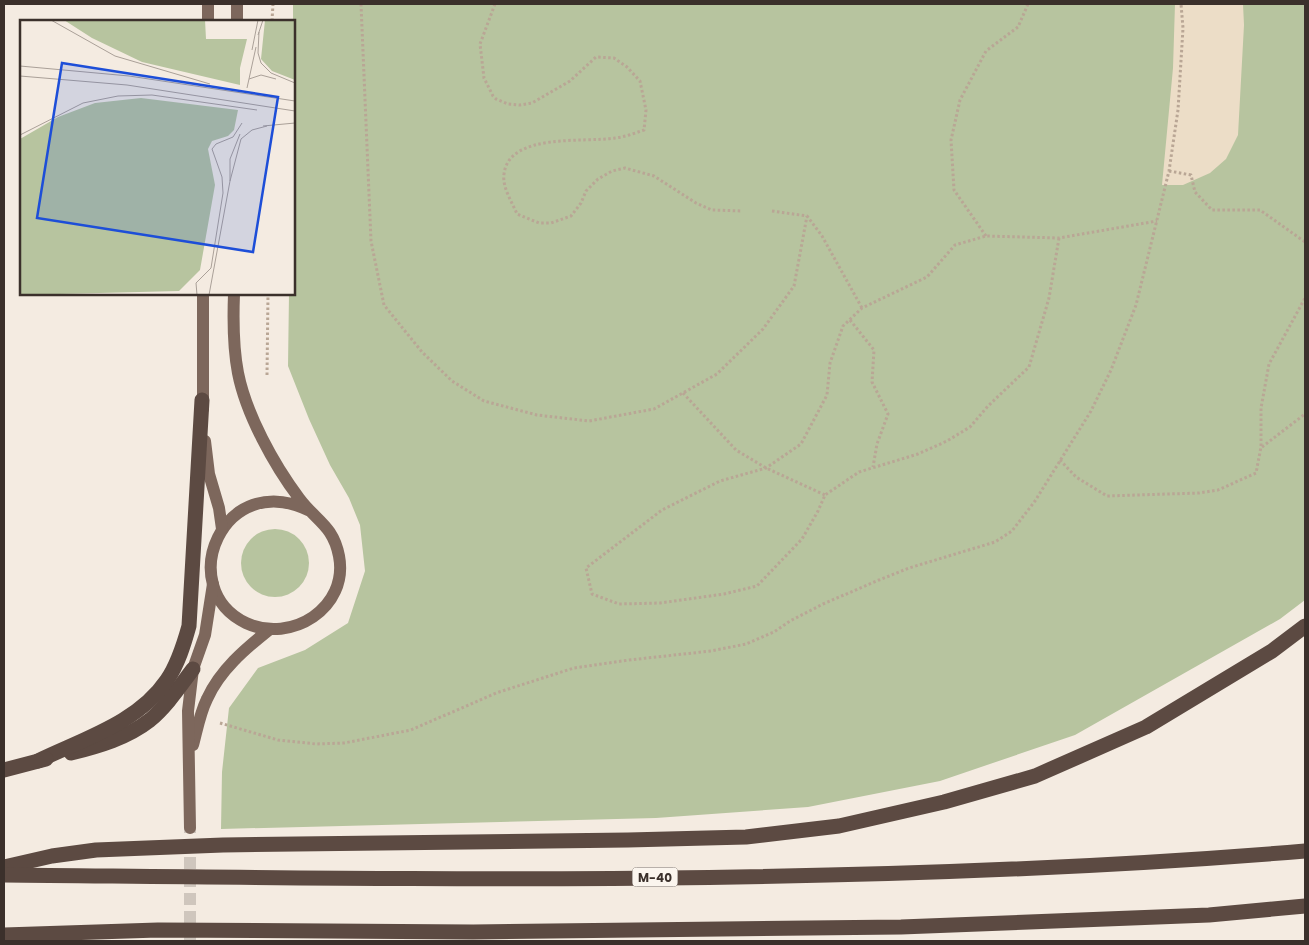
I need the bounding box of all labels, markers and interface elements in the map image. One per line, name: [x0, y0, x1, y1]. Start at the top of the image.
inset map: [20, 20, 295, 295]
road number: M-40: [632, 868, 678, 886]

